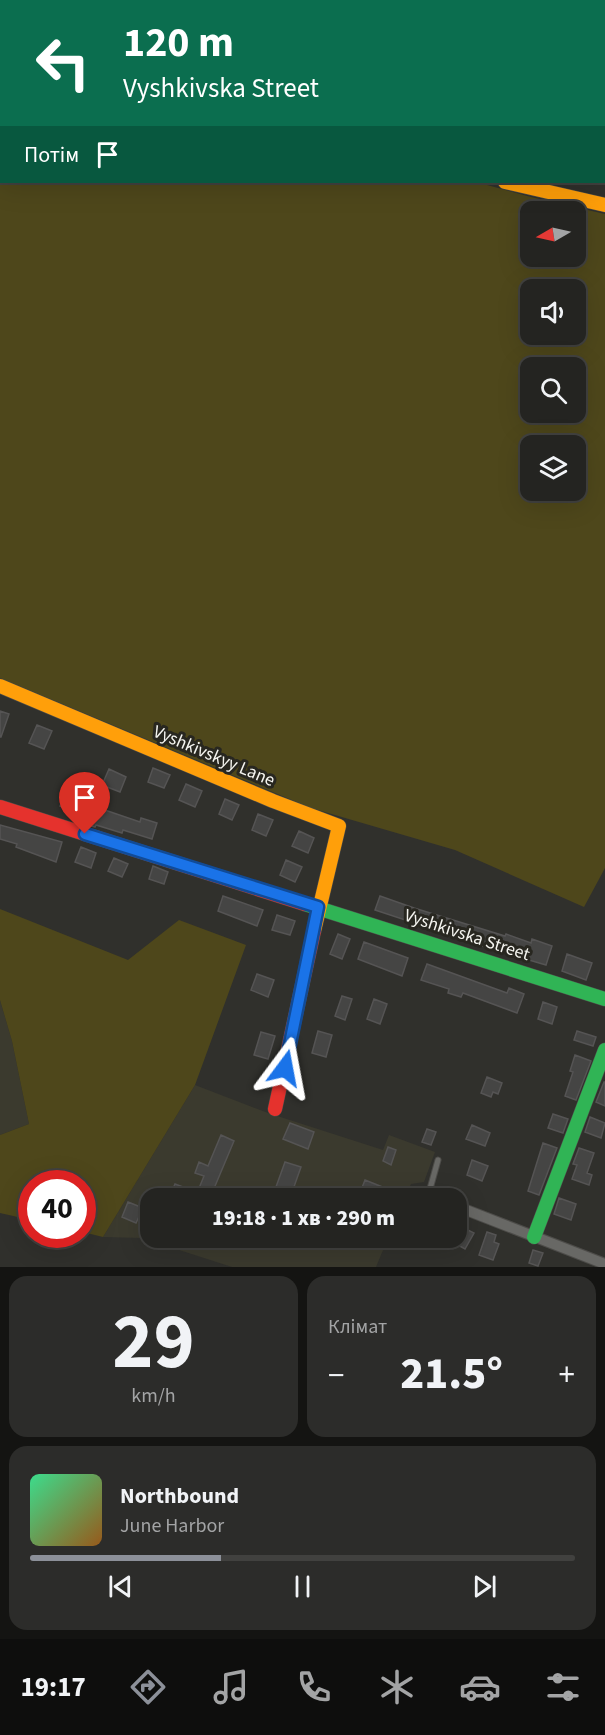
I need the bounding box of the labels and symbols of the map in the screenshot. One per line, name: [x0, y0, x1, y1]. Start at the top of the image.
north arrow: [520, 201, 586, 267]
street label: Vyshkivskyy Lane: [149, 719, 279, 793]
pin: [59, 772, 110, 834]
street label: Vyshkivska Street: [401, 903, 533, 967]
position arrow: [253, 1036, 317, 1100]
speed limit sign: 40: [18, 1170, 96, 1248]

